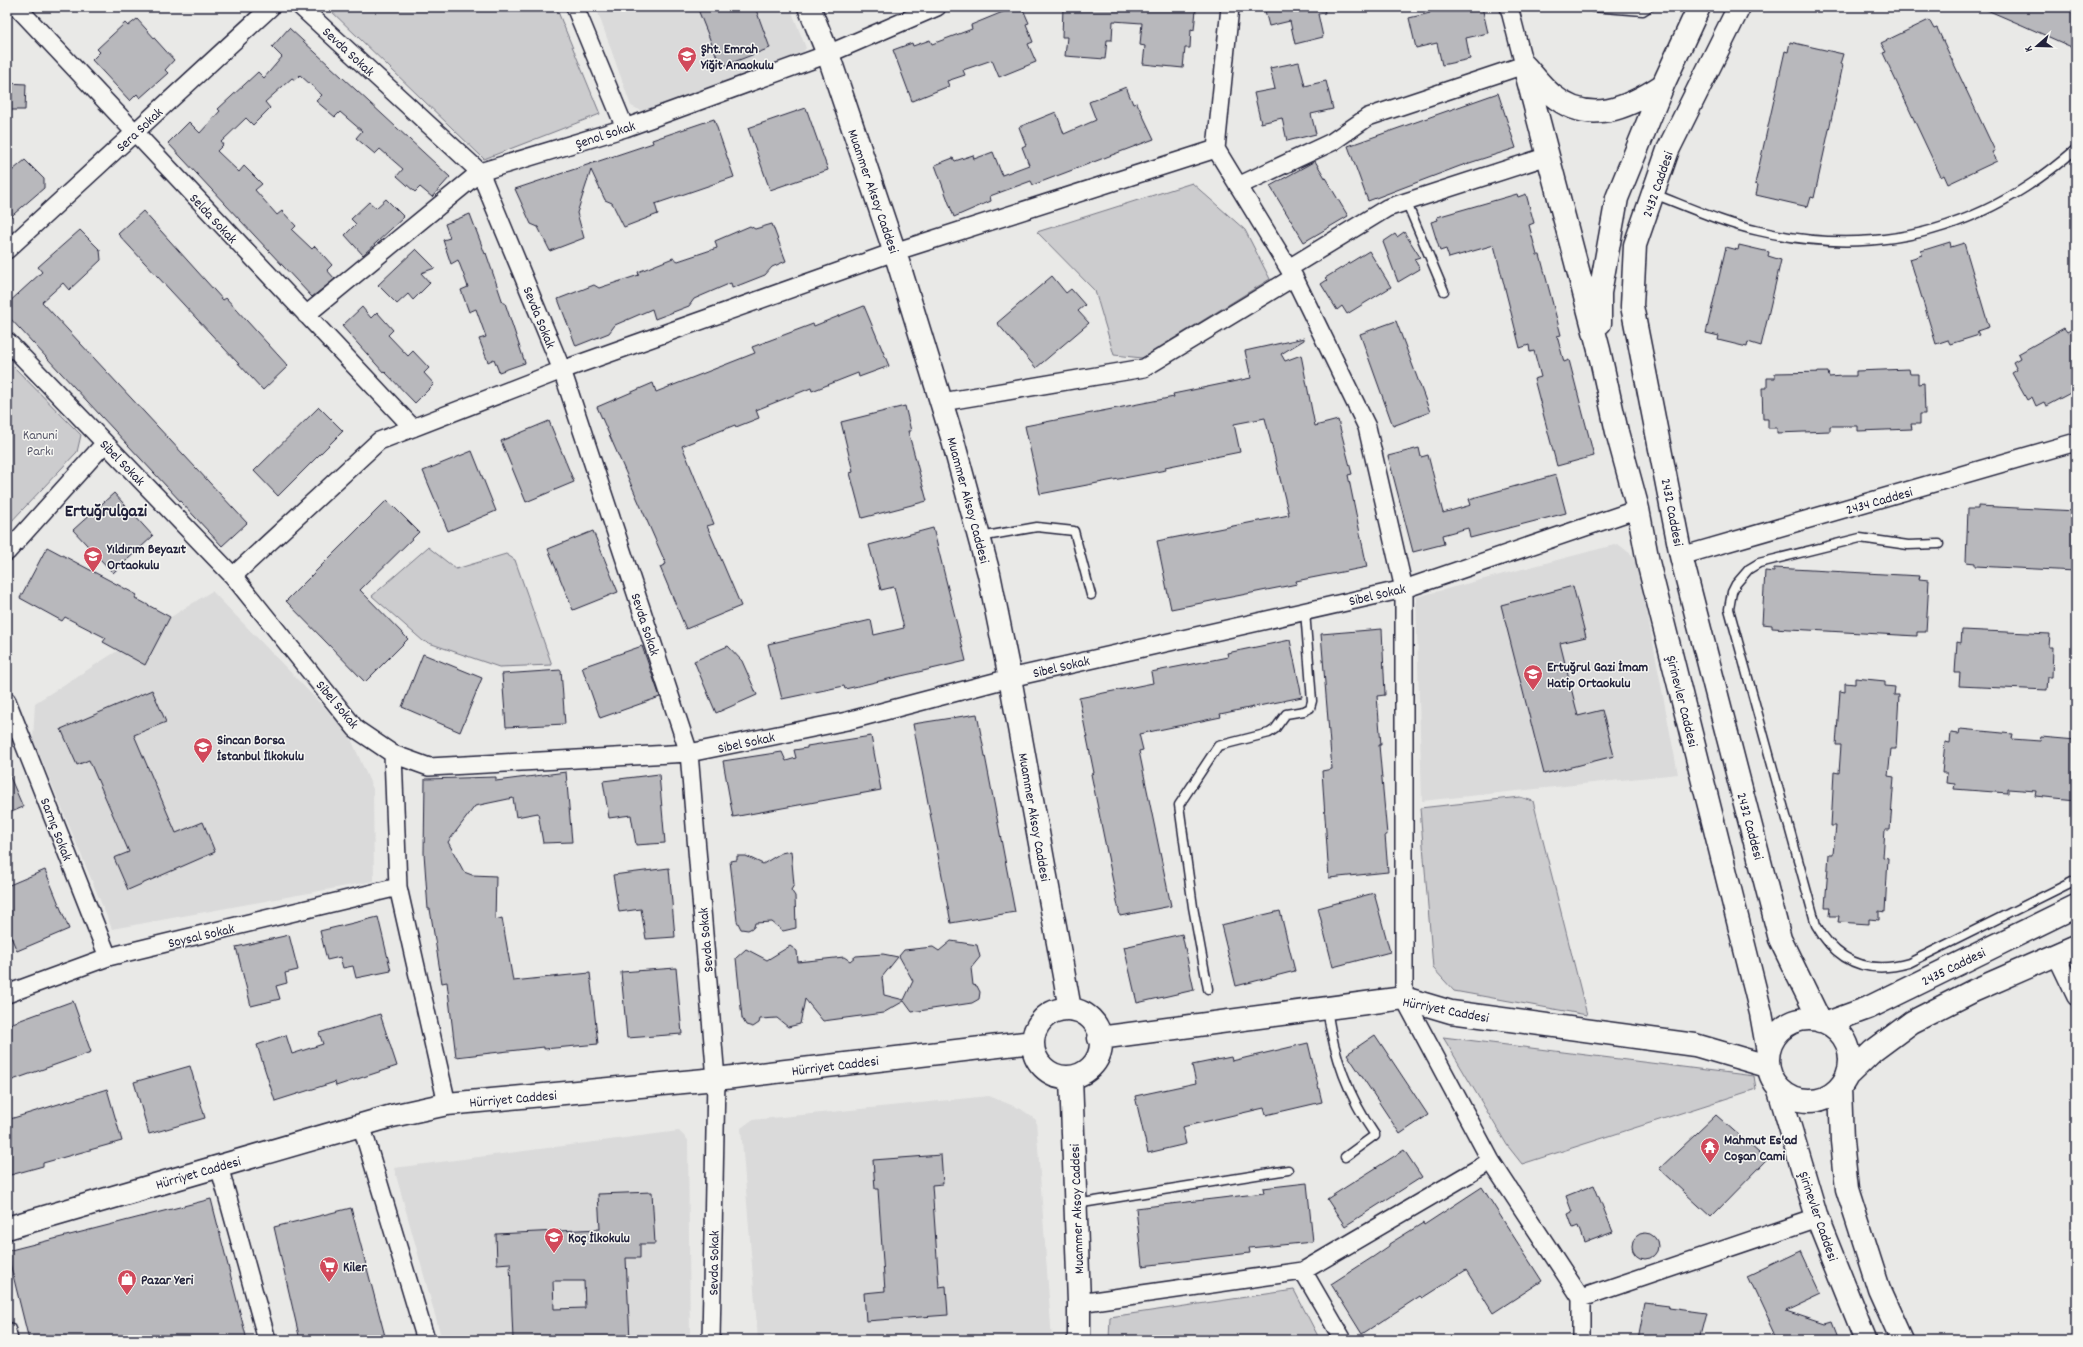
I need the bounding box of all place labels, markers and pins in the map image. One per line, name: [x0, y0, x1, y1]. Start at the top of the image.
place label: Şht. Emrah Yiğit Anaokulu: [700, 40, 774, 76]
school or university icon: Şht. Emrah Yiğit Anaokulu: [676, 45, 698, 73]
place label: Yıldırım Beyazıt Ortaokulu: [106, 540, 187, 576]
school or university icon: Yıldırım Beyazıt Ortaokulu: [82, 545, 104, 573]
place label: Ertuğrul Gazi İmam Hatip Ortaokulu: [1547, 658, 1648, 694]
school or university icon: Ertuğrul Gazi İmam Hatip Ortaokulu: [1522, 663, 1544, 691]
place label: Sincan Borsa İstanbul İlkokulu: [217, 731, 304, 767]
school or university icon: Sincan Borsa İstanbul İlkokulu: [192, 736, 214, 764]
place label: Mahmut Es'ad Coşan Cami: [1724, 1131, 1798, 1167]
temple icon: Mahmut Es'ad Coşan Cami: [1699, 1136, 1721, 1164]
school or university icon: Koç İlkokulu: [543, 1226, 565, 1254]
place label: Koç İlkokulu: [568, 1229, 630, 1249]
supermarket icon: Kiler: [318, 1255, 340, 1283]
place label: Kiler: [343, 1258, 368, 1278]
shop icon: Pazar Yeri: [116, 1268, 138, 1296]
place label: Pazar Yeri: [141, 1271, 194, 1291]

